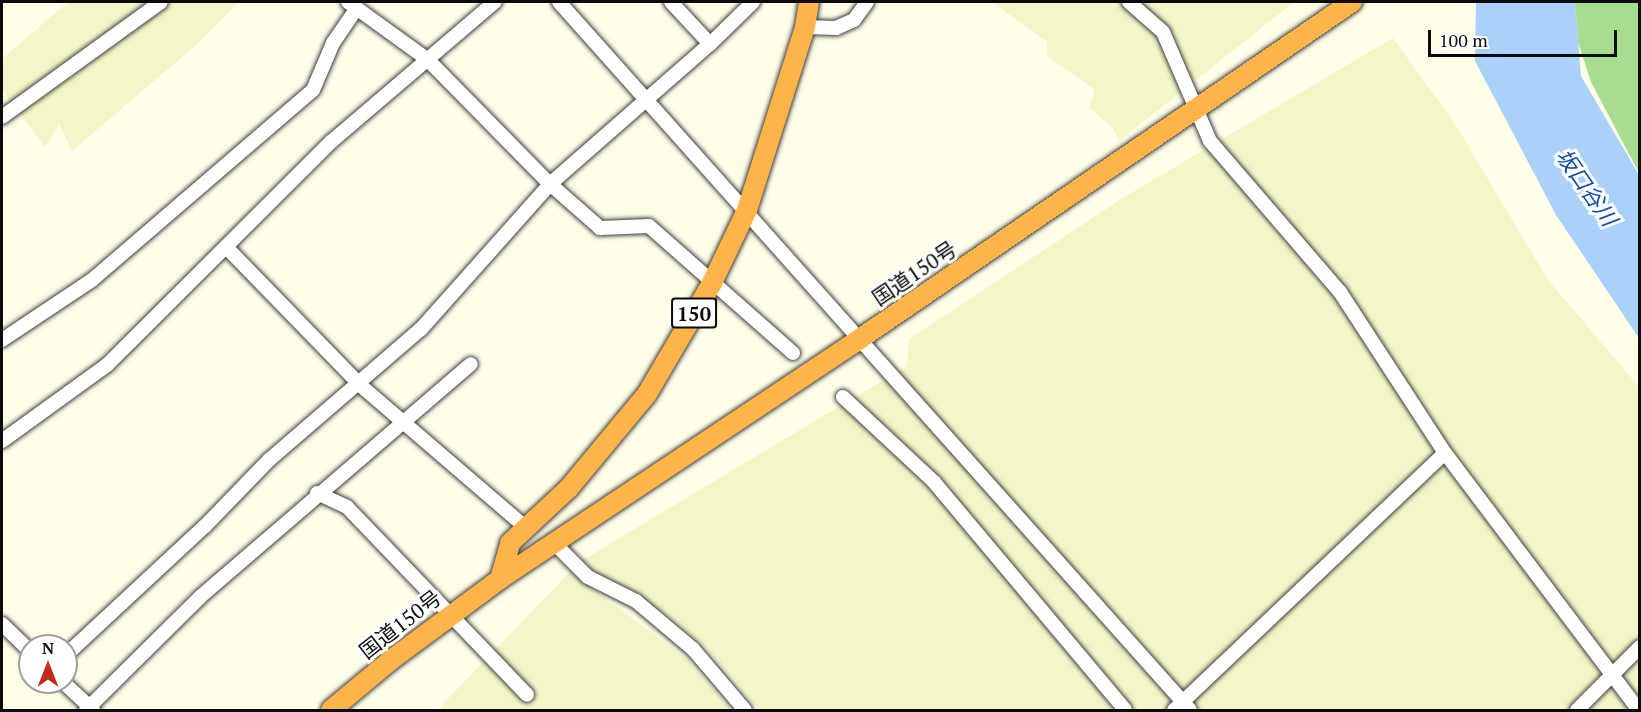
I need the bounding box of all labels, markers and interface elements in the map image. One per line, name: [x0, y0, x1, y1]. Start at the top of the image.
scale bar: [1431, 18, 1620, 56]
text: 100 m: [1439, 28, 1488, 52]
water label: 坂口谷川: [1551, 143, 1623, 231]
street label: 国道150号: [867, 236, 961, 310]
road number: 150: [670, 296, 718, 330]
street label: 国道150号: [354, 584, 446, 664]
north arrow: [18, 634, 78, 694]
text: N: [42, 637, 54, 659]

